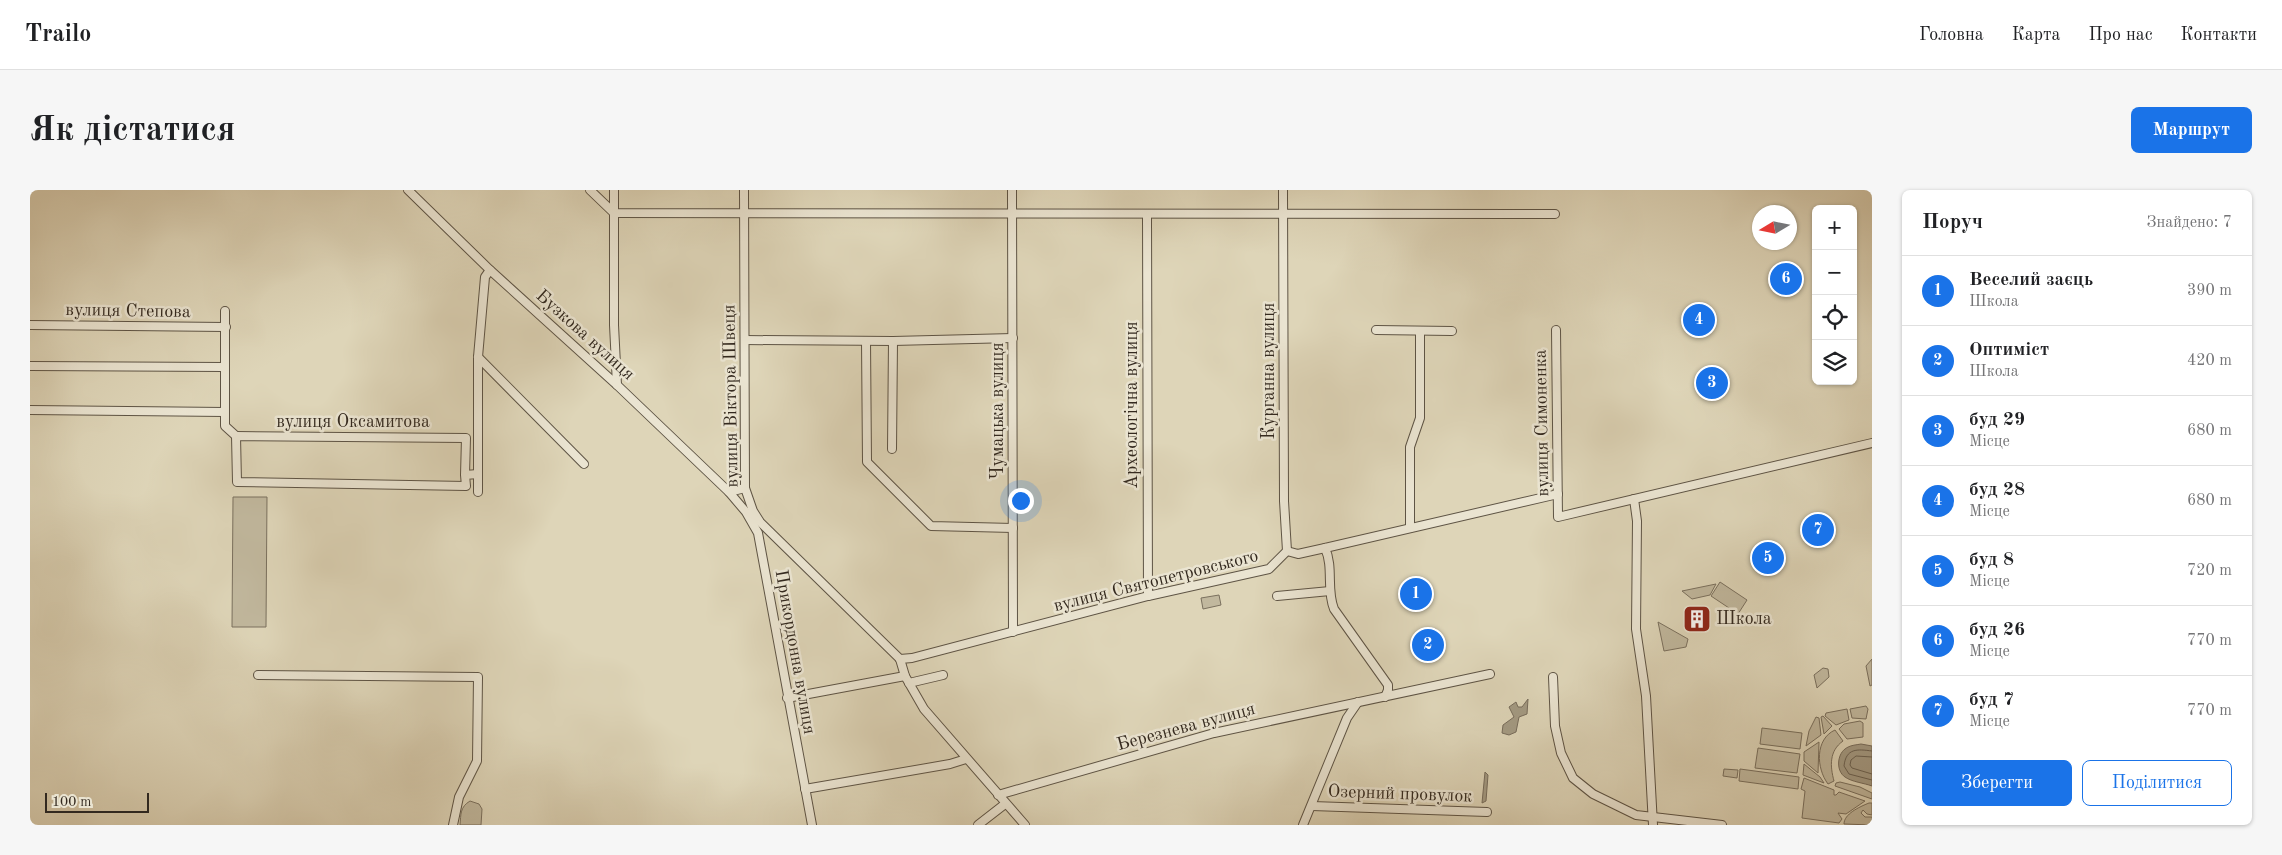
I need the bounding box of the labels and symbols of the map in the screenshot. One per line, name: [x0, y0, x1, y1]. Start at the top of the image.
north arrow: [1752, 205, 1797, 250]
pin: 6: [1770, 260, 1802, 298]
street label: Бузкова вулиця: [532, 286, 638, 384]
street label: вулиця Степова: [65, 301, 191, 321]
pin: 4: [1683, 301, 1715, 339]
street label: Курганна вулиця: [1260, 303, 1278, 439]
street label: вулиця Віктора Швеця: [720, 304, 742, 488]
street label: Археологічна вулиця: [1123, 321, 1141, 489]
street label: Чумацька вулиця: [989, 342, 1007, 480]
street label: вулиця Симоненка: [1532, 349, 1552, 497]
pin: 3: [1696, 364, 1728, 402]
street label: вулиця Оксамитова: [276, 413, 430, 431]
your location: [1008, 488, 1034, 514]
pin: 7: [1802, 511, 1834, 549]
pin: 5: [1752, 539, 1784, 577]
street label: вулиця Святопетровського: [1052, 547, 1260, 615]
street label: Прикордонна вулиця: [772, 568, 818, 736]
pin: 1: [1400, 575, 1432, 613]
building icon: Школа: [1682, 604, 1712, 634]
place label: Школа: [1716, 610, 1772, 628]
pin: 2: [1412, 626, 1444, 664]
street label: Березнева вулиця: [1115, 700, 1257, 754]
street label: Озерний провулок: [1327, 782, 1473, 806]
scale bar: [45, 790, 149, 813]

